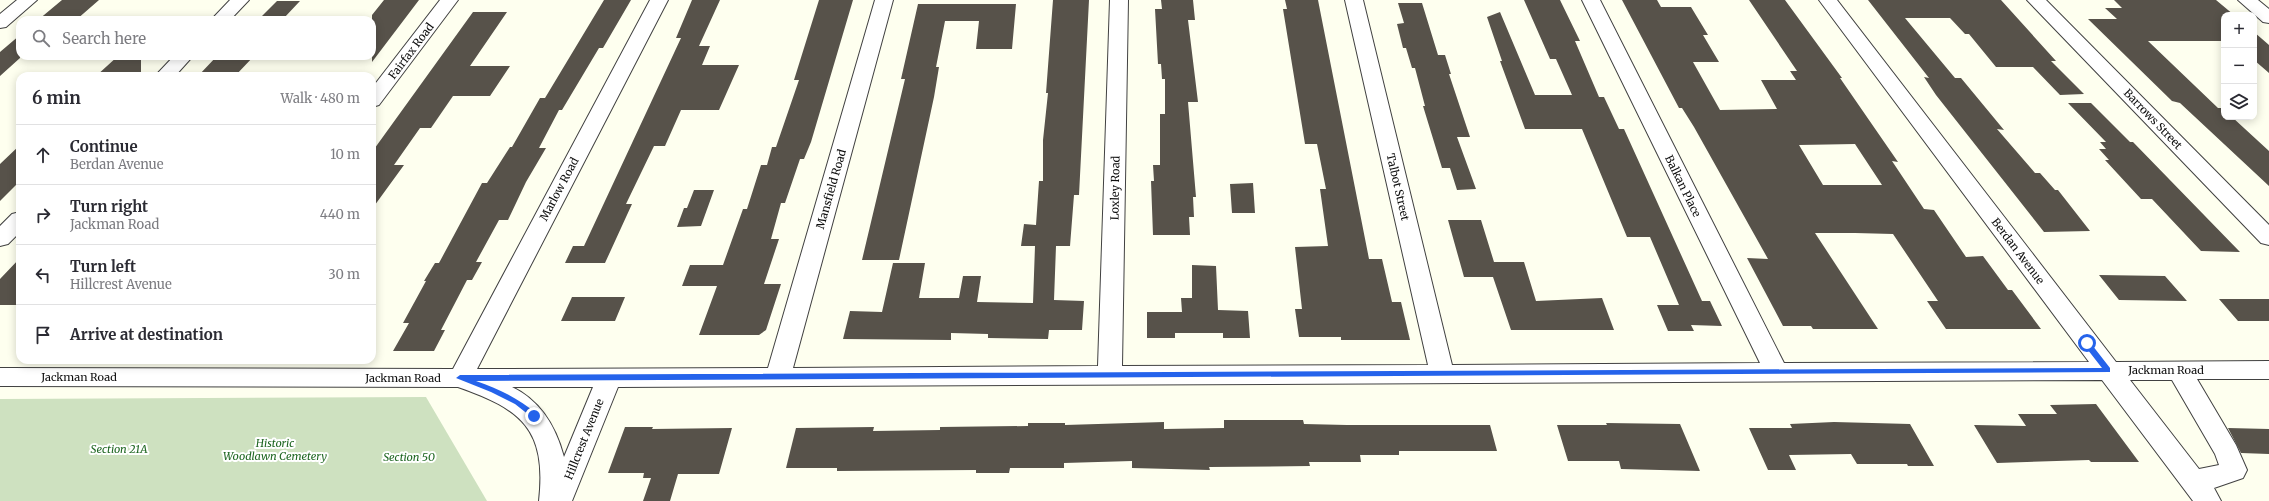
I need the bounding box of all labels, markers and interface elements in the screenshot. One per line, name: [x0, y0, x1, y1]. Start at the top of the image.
map controls: [2221, 12, 2257, 120]
button: +: [2221, 12, 2257, 48]
search box: [16, 16, 376, 60]
street label: Fairfax Road: [385, 20, 437, 82]
icon: search: [30, 27, 52, 49]
text: Search here: [62, 29, 146, 48]
button: −: [2221, 48, 2257, 84]
button: layers: [2221, 84, 2257, 120]
street label: Barrows Street: [2121, 86, 2186, 153]
text: 6 min: [32, 87, 81, 109]
text: Walk · 480 m: [281, 90, 360, 107]
text: Continue: [70, 137, 138, 156]
icon: ahead: [32, 144, 54, 166]
text: 10 m: [330, 146, 360, 163]
street label: Mansfield Road: [813, 147, 849, 230]
street label: Talbot Street: [1383, 152, 1413, 223]
street label: Balkan Place: [1662, 153, 1704, 220]
street label: Marlow Road: [536, 155, 582, 223]
street label: Loxley Road: [1107, 155, 1123, 220]
text: Berdan Avenue: [70, 156, 164, 173]
text: Turn right: [70, 197, 148, 216]
icon: right: [32, 204, 54, 226]
text: 440 m: [320, 206, 360, 223]
street label: Berdan Avenue: [1989, 215, 2048, 287]
text: Jackman Road: [70, 216, 159, 233]
text: Turn left: [70, 257, 136, 276]
icon: left: [32, 264, 54, 286]
text: 30 m: [328, 266, 360, 283]
text: Hillcrest Avenue: [70, 276, 172, 293]
icon: arrive: [32, 324, 54, 346]
text: Arrive at destination: [70, 325, 223, 344]
route start: [2078, 334, 2096, 352]
street label: Jackman Road: [2127, 363, 2204, 377]
street label: Jackman Road: [40, 370, 117, 384]
street label: Jackman Road: [364, 371, 441, 385]
street label: Hillcrest Avenue: [561, 396, 607, 482]
route end: [525, 407, 543, 425]
park label: Historic Woodlawn Cemetery: [223, 436, 327, 463]
park label: Section 21A: [91, 442, 148, 456]
park label: Section 50: [383, 450, 435, 464]

